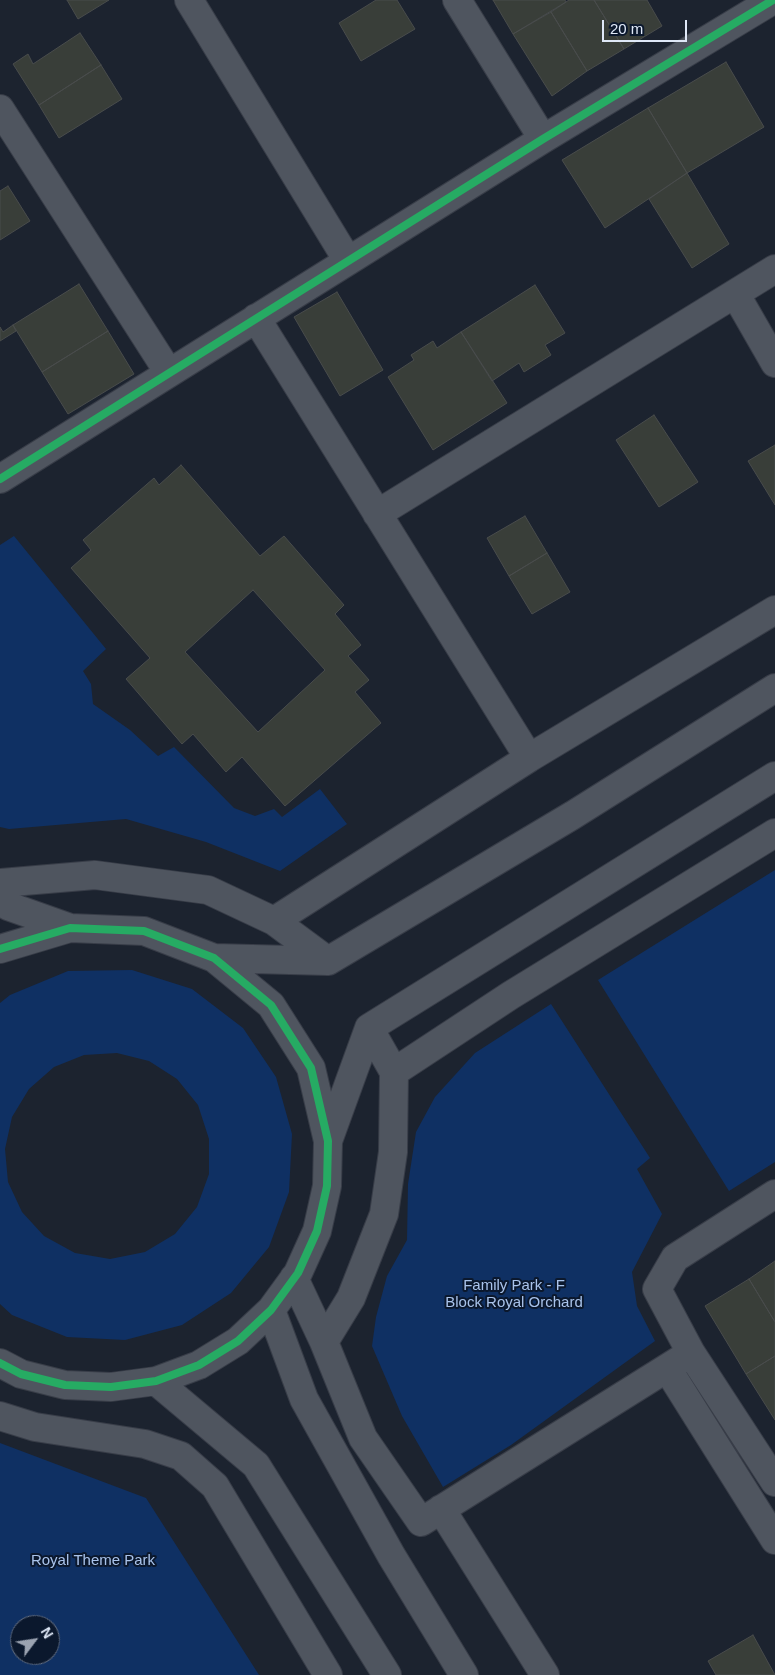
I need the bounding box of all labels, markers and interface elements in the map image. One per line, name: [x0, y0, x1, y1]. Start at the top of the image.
scale bar: [605, 10, 690, 42]
text: 20 m: [610, 20, 643, 37]
park label: Family Park - F Block Royal Orchard: [445, 1277, 583, 1312]
park label: Royal Theme Park: [31, 1552, 155, 1570]
north arrow: [10, 1615, 60, 1665]
text: N: [38, 1624, 56, 1641]

